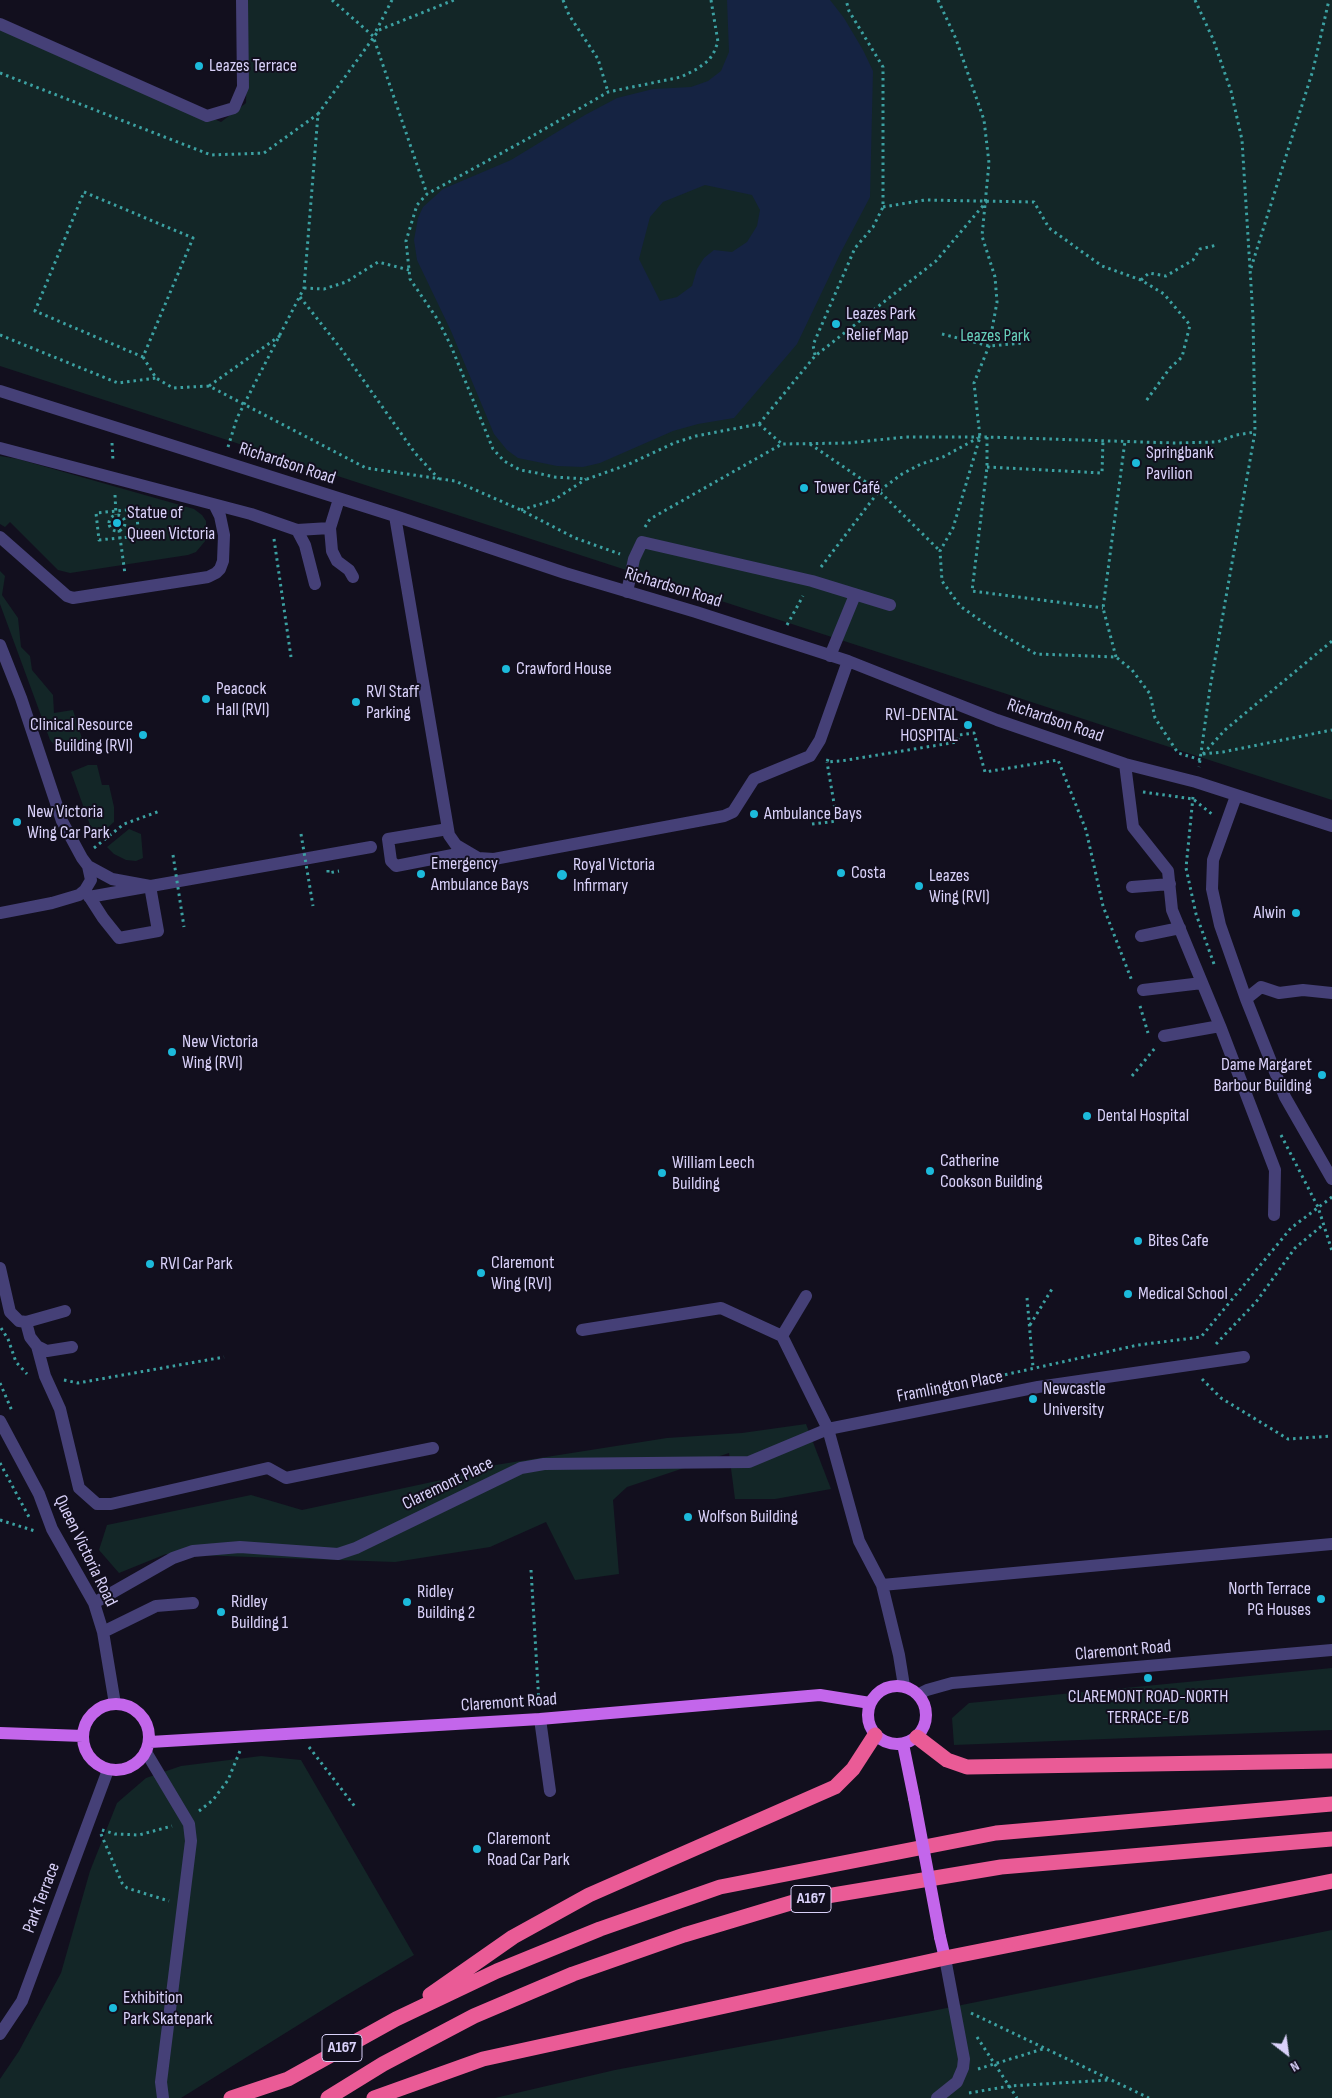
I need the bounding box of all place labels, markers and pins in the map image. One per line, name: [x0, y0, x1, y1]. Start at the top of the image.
place label: Leazes Terrace: [209, 55, 297, 77]
marker: Leazes Terrace: [193, 60, 205, 72]
place label: Leazes Park Relief Map: [846, 303, 916, 346]
marker: Leazes Park Relief Map: [830, 318, 842, 330]
place label: Springbank Pavilion: [1146, 442, 1214, 484]
marker: Springbank Pavilion: [1130, 457, 1142, 469]
place label: Tower Café: [814, 477, 880, 499]
marker: Tower Café: [798, 482, 810, 494]
place label: Statue of Queen Victoria: [127, 502, 215, 544]
marker: Statue of Queen Victoria: [111, 517, 123, 529]
place label: Crawford House: [516, 658, 612, 680]
marker: Crawford House: [500, 663, 512, 675]
place label: Peacock Hall (RVI): [216, 678, 269, 721]
place label: RVI Staff Parking: [366, 681, 419, 724]
marker: Peacock Hall (RVI): [200, 693, 212, 705]
marker: RVI Staff Parking: [350, 696, 362, 708]
place label: RVI-DENTAL HOSPITAL: [885, 704, 958, 746]
place label: Clinical Resource Building (RVI): [30, 714, 133, 756]
marker: RVI-DENTAL HOSPITAL: [962, 719, 974, 731]
marker: Clinical Resource Building (RVI): [137, 729, 149, 741]
place label: New Victoria Wing Car Park: [27, 801, 110, 844]
place label: Ambulance Bays: [764, 803, 862, 825]
marker: Ambulance Bays: [748, 808, 760, 820]
marker: New Victoria Wing Car Park: [11, 816, 23, 828]
place label: Emergency Ambulance Bays: [431, 853, 529, 896]
place label: Royal Victoria Infirmary: [573, 854, 655, 896]
place label: Costa: [851, 862, 886, 884]
place label: Leazes Wing (RVI): [929, 865, 990, 908]
marker: Costa: [835, 867, 847, 879]
marker: Emergency Ambulance Bays: [415, 868, 427, 880]
marker: Royal Victoria Infirmary: [555, 868, 569, 882]
marker: Leazes Wing (RVI): [913, 880, 925, 892]
place label: Alwin: [1254, 902, 1286, 924]
marker: Alwin: [1290, 907, 1302, 919]
place label: New Victoria Wing (RVI): [182, 1031, 258, 1074]
marker: New Victoria Wing (RVI): [166, 1046, 178, 1058]
place label: Dame Margaret Barbour Building: [1213, 1054, 1312, 1096]
marker: Dame Margaret Barbour Building: [1316, 1069, 1328, 1081]
place label: Dental Hospital: [1097, 1105, 1189, 1127]
marker: Dental Hospital: [1081, 1110, 1093, 1122]
place label: Catherine Cookson Building: [940, 1150, 1043, 1192]
place label: William Leech Building: [672, 1152, 755, 1194]
marker: Catherine Cookson Building: [924, 1165, 936, 1177]
marker: William Leech Building: [656, 1167, 668, 1179]
place label: Bites Cafe: [1148, 1230, 1209, 1252]
marker: Bites Cafe: [1132, 1235, 1144, 1247]
place label: Claremont Wing (RVI): [491, 1252, 554, 1294]
place label: RVI Car Park: [160, 1253, 233, 1275]
marker: RVI Car Park: [144, 1258, 156, 1270]
marker: Claremont Wing (RVI): [475, 1267, 487, 1279]
place label: Medical School: [1138, 1283, 1228, 1305]
marker: Medical School: [1122, 1288, 1134, 1300]
place label: Newcastle University: [1043, 1378, 1106, 1420]
marker: Newcastle University: [1027, 1393, 1039, 1405]
place label: Wolfson Building: [698, 1506, 798, 1528]
marker: Wolfson Building: [682, 1511, 694, 1523]
place label: North Terrace PG Houses: [1228, 1578, 1311, 1620]
place label: Ridley Building 2: [417, 1581, 475, 1624]
place label: Ridley Building 1: [231, 1591, 288, 1634]
marker: North Terrace PG Houses: [1315, 1593, 1327, 1605]
marker: Ridley Building 2: [401, 1596, 413, 1608]
marker: Ridley Building 1: [215, 1606, 227, 1618]
marker: CLAREMONT ROAD-NORTH TERRACE-E/B: [1142, 1672, 1154, 1684]
place label: CLAREMONT ROAD-NORTH TERRACE-E/B: [1068, 1686, 1228, 1728]
place label: Claremont Road Car Park: [487, 1828, 570, 1870]
marker: Claremont Road Car Park: [471, 1843, 483, 1855]
place label: Exhibition Park Skatepark: [123, 1987, 213, 2030]
marker: Exhibition Park Skatepark: [107, 2002, 119, 2014]

